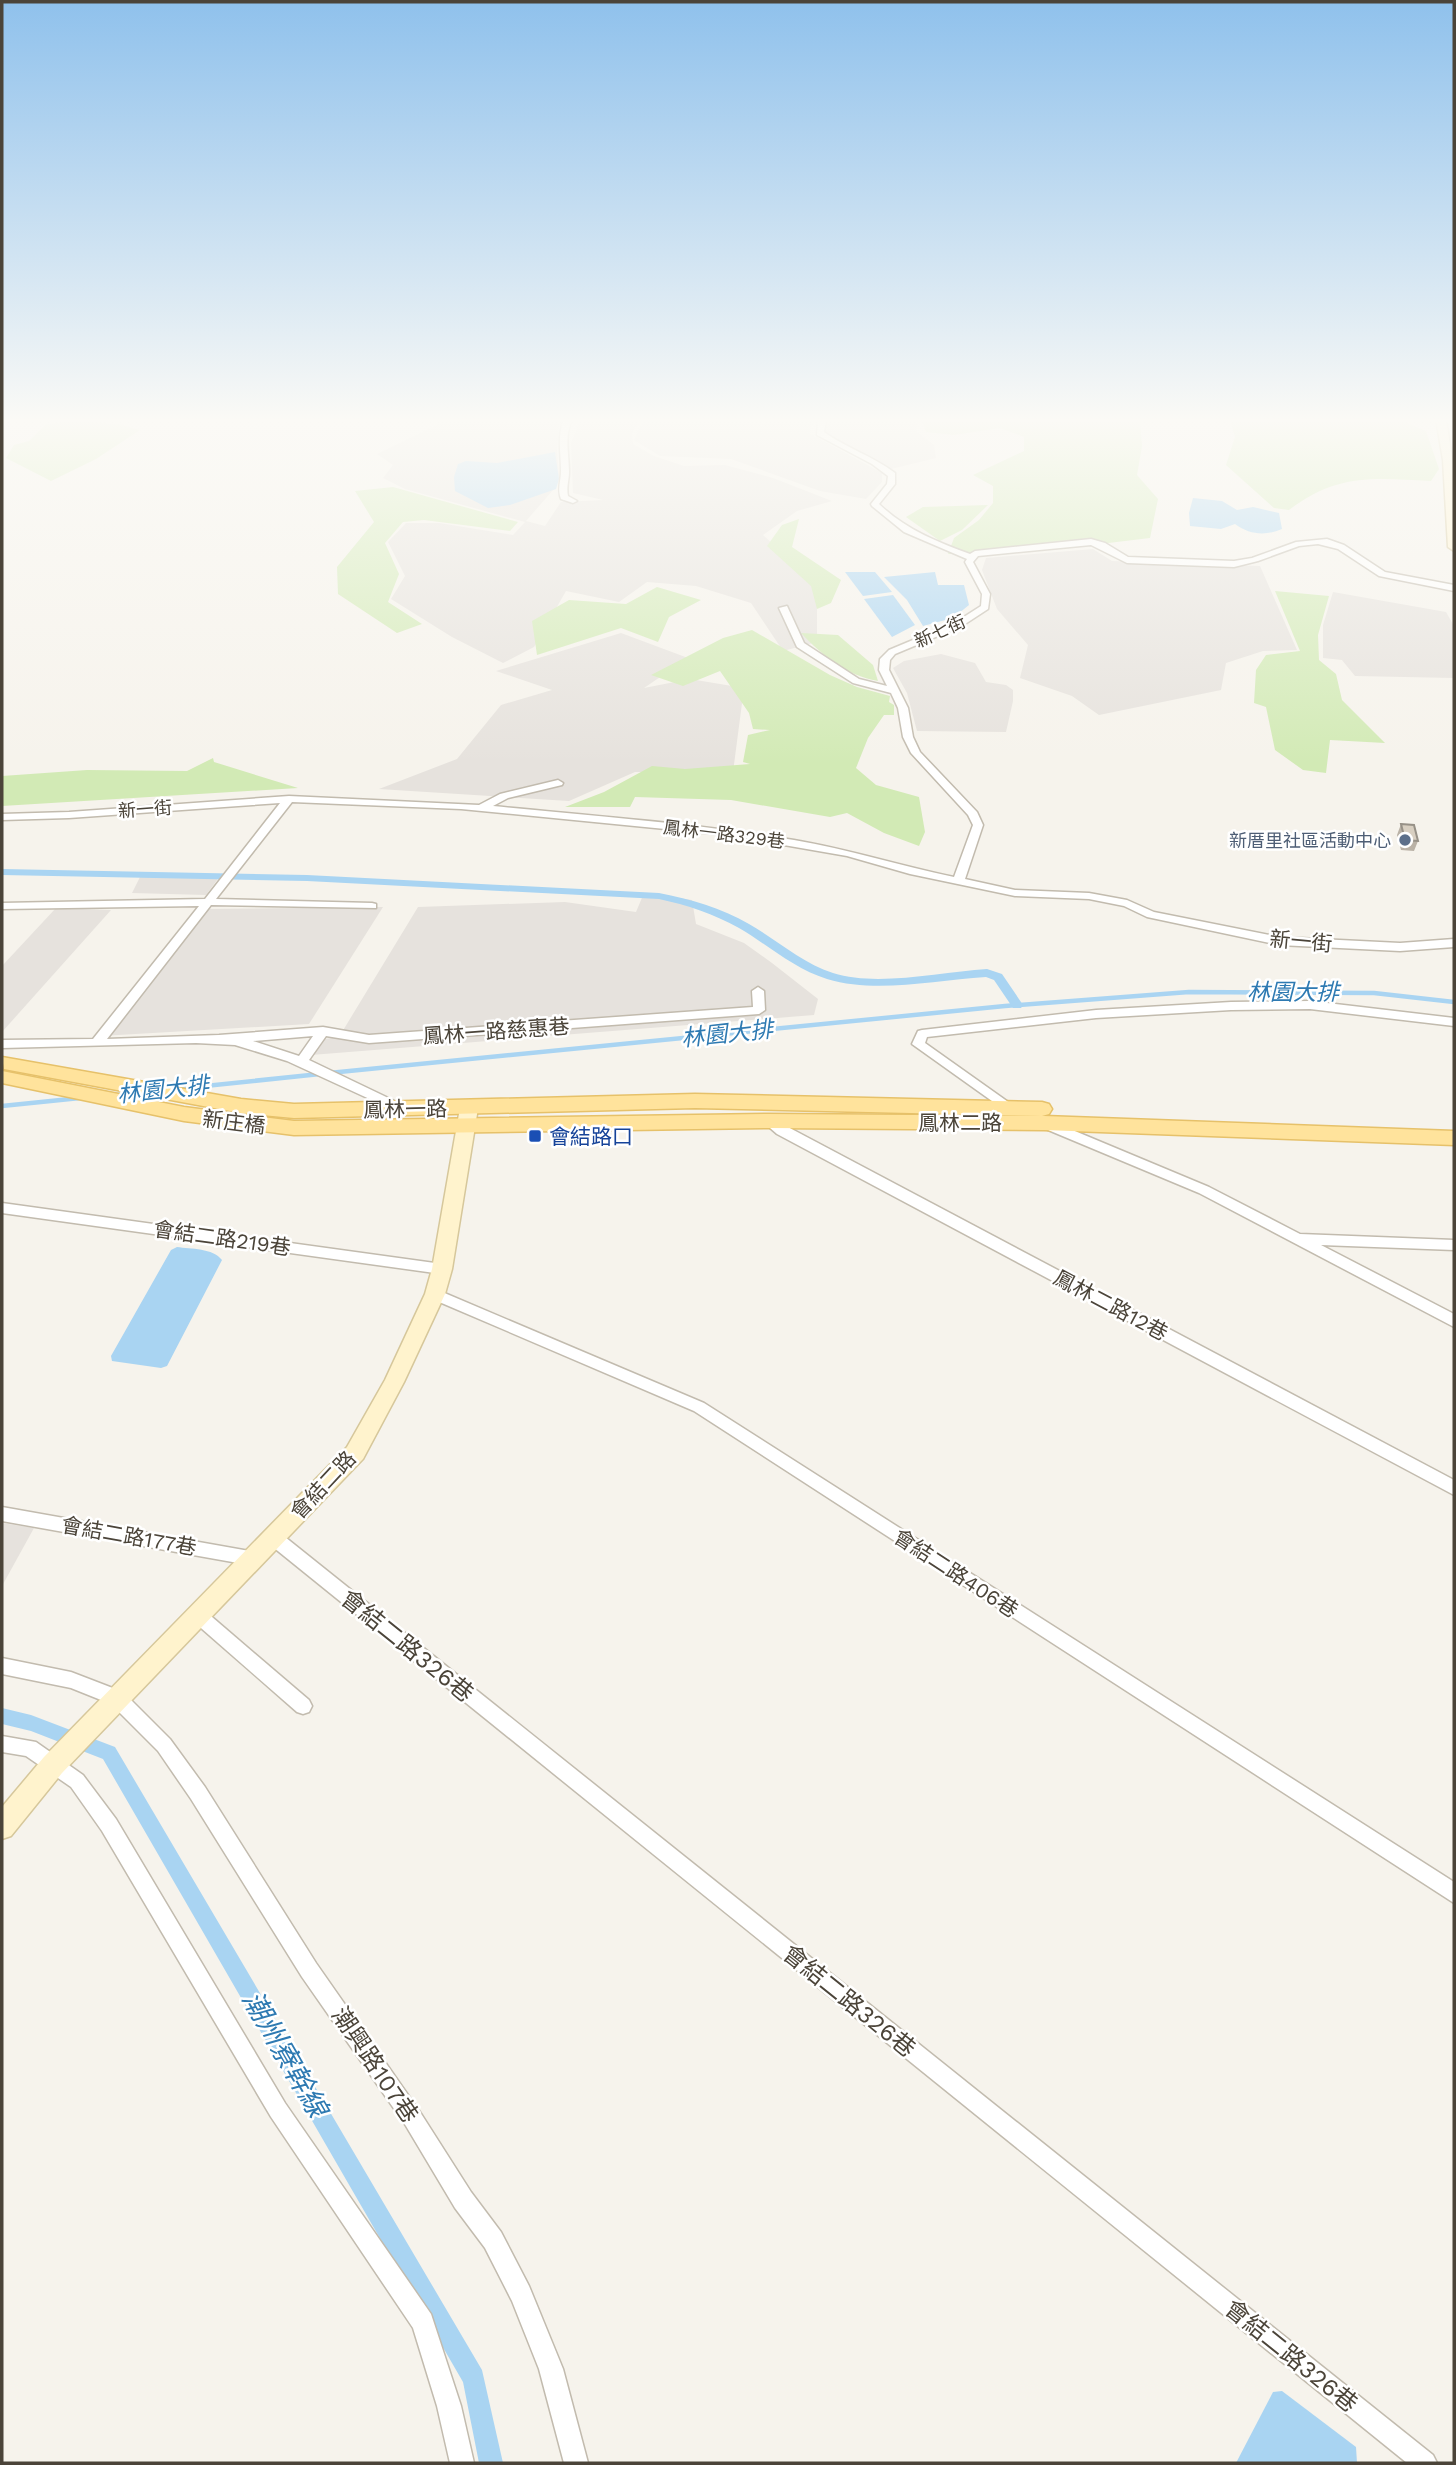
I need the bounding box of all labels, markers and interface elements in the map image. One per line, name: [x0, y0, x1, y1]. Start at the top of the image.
street label: 新七街: [911, 610, 969, 652]
street label: 新一街: [117, 797, 173, 821]
street label: 鳳林一路329巷: [662, 816, 786, 852]
place label: 新厝里社區活動中心: [1229, 830, 1391, 851]
marker: 新厝里社區活動中心: [1397, 832, 1413, 848]
street label: 新一街: [1269, 926, 1333, 956]
water label: 林園大排: [1247, 979, 1342, 1006]
street label: 鳳林一路慈惠巷: [422, 1013, 570, 1049]
water label: 林園大排: [680, 1015, 777, 1052]
water label: 林園大排: [116, 1071, 213, 1108]
street label: 鳳林一路: [363, 1096, 447, 1122]
street label: 新庄橋: [201, 1106, 267, 1138]
street label: 鳳林二路: [918, 1110, 1002, 1135]
place label: 會結路口: [549, 1124, 633, 1149]
marker: 會結路口: [527, 1128, 543, 1144]
street label: 會結二路219巷: [152, 1216, 292, 1260]
street label: 鳳林二路12巷: [1050, 1265, 1172, 1345]
street label: 會結二路: [285, 1446, 361, 1524]
street label: 會結二路177巷: [59, 1512, 199, 1560]
street label: 會結二路406巷: [889, 1523, 1023, 1623]
street label: 會結二路326巷: [335, 1584, 479, 1708]
street label: 會結二路326巷: [777, 1939, 921, 2063]
water label: 潮州寮幹線: [236, 1985, 336, 2125]
street label: 潮興路107巷: [326, 2002, 424, 2128]
street label: 會結二路326巷: [1219, 2294, 1363, 2418]

